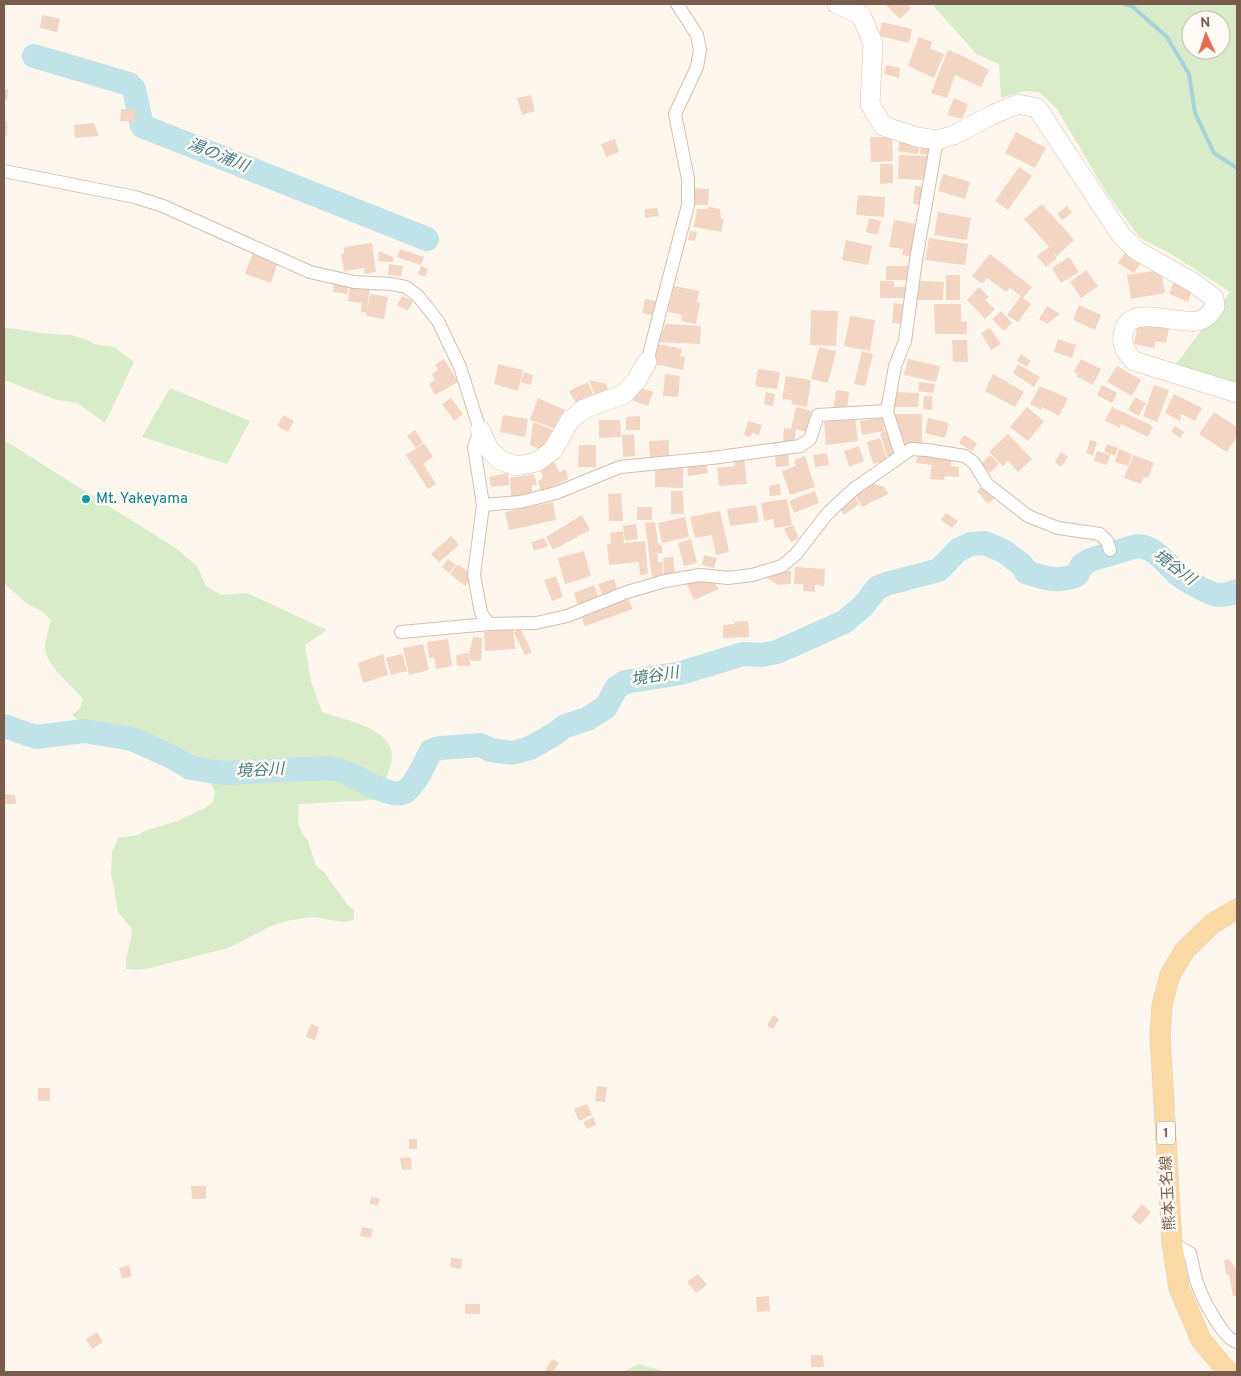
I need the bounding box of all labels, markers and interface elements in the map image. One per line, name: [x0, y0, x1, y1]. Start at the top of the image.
north arrow: [1181, 10, 1231, 60]
text: N: [1200, 15, 1211, 32]
water label: 湯の浦川: [185, 135, 253, 178]
place label: Mt. Yakeyama: [96, 490, 188, 509]
marker: Mt. Yakeyama: [80, 493, 92, 505]
water label: 境谷川: [1149, 546, 1201, 591]
water label: 境谷川: [630, 663, 682, 691]
water label: 境谷川: [236, 760, 286, 782]
road number: 1: [1157, 1122, 1175, 1144]
street label: 熊本玉名線: [1158, 1155, 1180, 1231]

